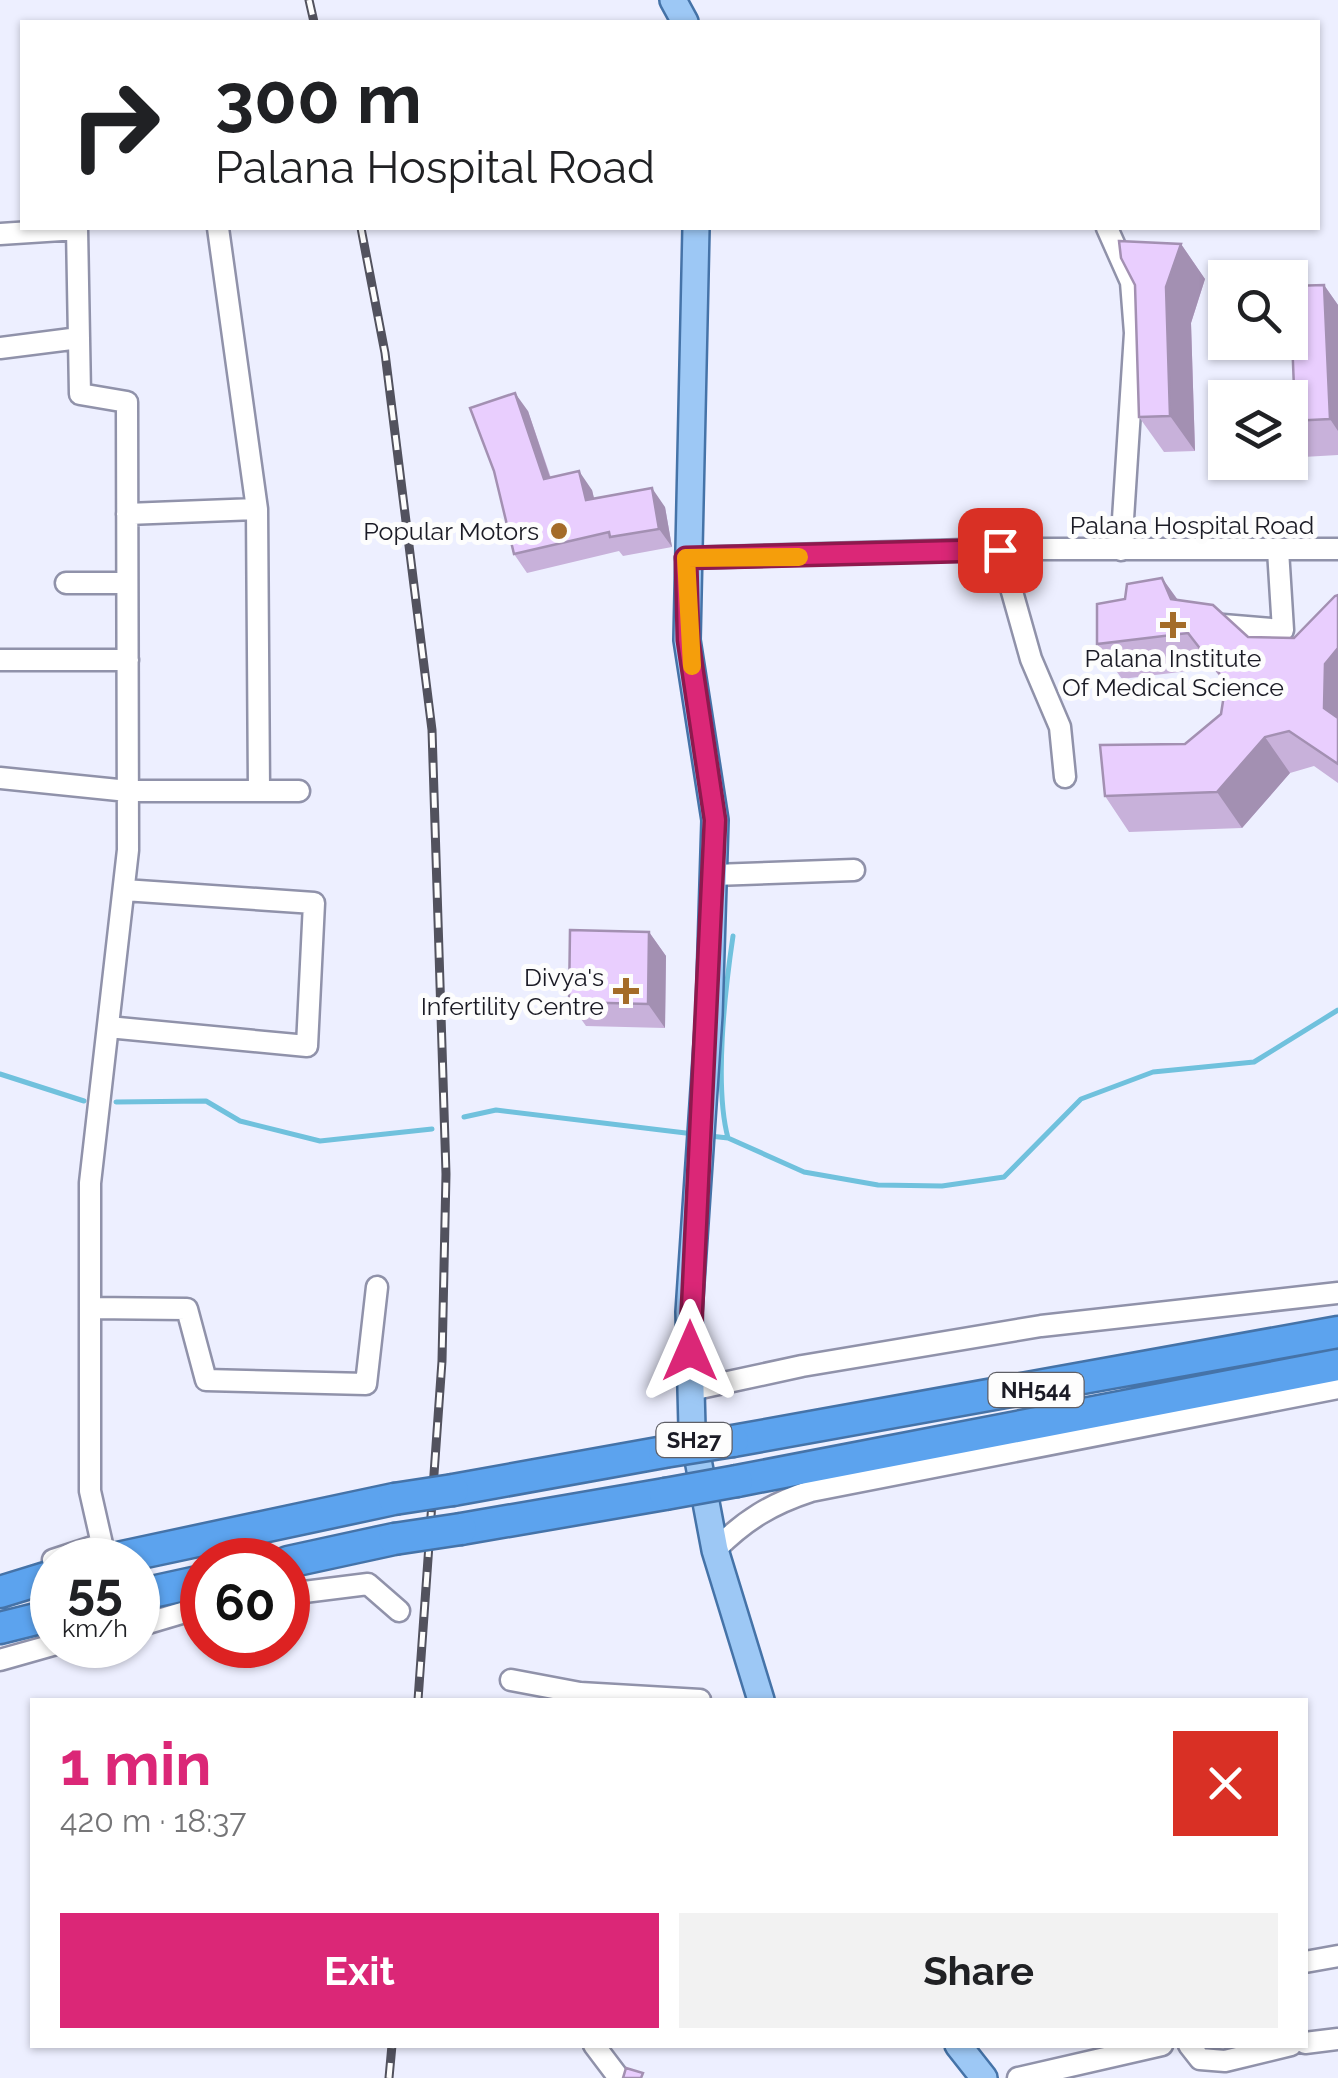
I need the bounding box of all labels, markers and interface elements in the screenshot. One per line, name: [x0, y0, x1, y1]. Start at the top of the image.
text: 300 m: [215, 57, 422, 139]
icon: right: [50, 60, 180, 190]
text: Palana Hospital Road: [215, 141, 655, 194]
map controls: [1208, 260, 1308, 480]
button: search: [1208, 260, 1308, 360]
button: layers: [1208, 380, 1308, 480]
pin: [958, 508, 1043, 593]
street label: Palana Hospital Road: [1070, 510, 1314, 540]
place label: Popular Motors: [363, 516, 539, 546]
marker: Popular Motors: [548, 520, 570, 542]
icon: arrive: [973, 523, 1028, 578]
marker: Palana Institute Of Medical Science: [1160, 612, 1186, 638]
place label: Palana Institute Of Medical Science: [1062, 643, 1284, 702]
place label: Divya's Infertility Centre: [421, 962, 604, 1021]
marker: Divya's Infertility Centre: [613, 978, 639, 1004]
position arrow: [638, 1299, 742, 1403]
road number: NH544: [988, 1373, 1084, 1407]
road number: SH27: [656, 1423, 732, 1457]
speed limit sign: 60: [180, 1538, 310, 1668]
text: 55: [67, 1561, 123, 1620]
text: km/h: [62, 1613, 128, 1643]
text: 1 min: [60, 1729, 211, 1799]
button: close: [1173, 1731, 1278, 1836]
text: 420 m · 18:37: [60, 1802, 246, 1839]
button: Exit: [60, 1913, 659, 2028]
button: Share: [679, 1913, 1278, 2028]

